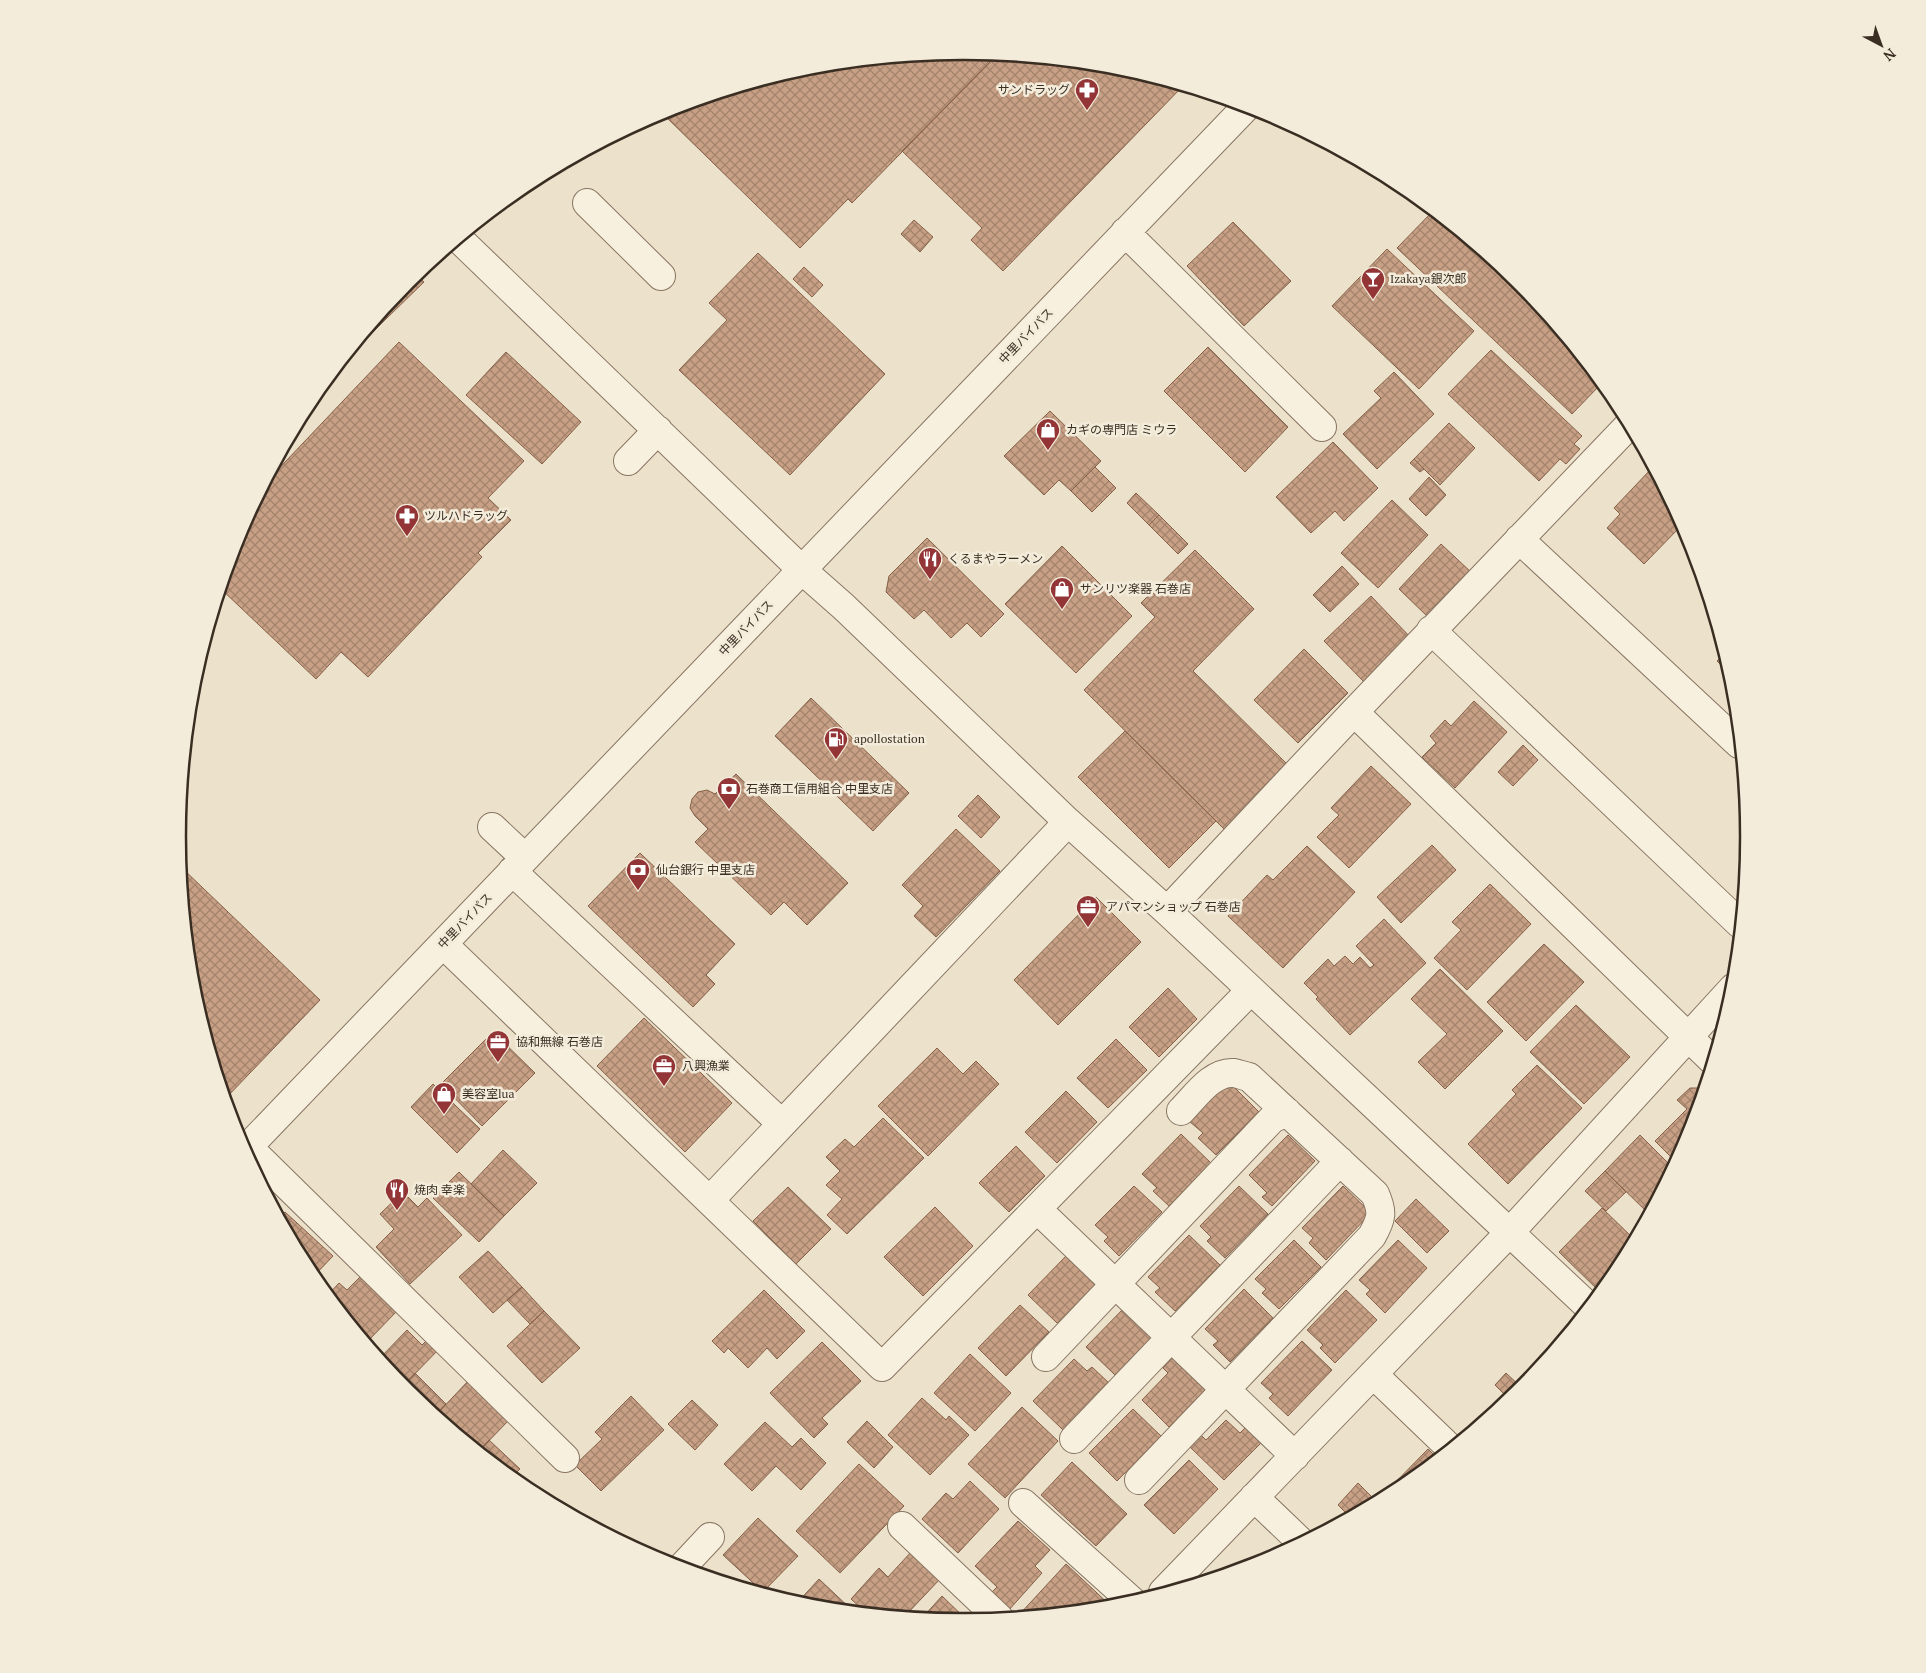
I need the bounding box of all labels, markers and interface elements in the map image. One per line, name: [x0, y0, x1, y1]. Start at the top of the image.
north arrow: [1856, 20, 1906, 70]
text: N: [1879, 45, 1900, 66]
pharmacy icon: サンドラッグ: [1074, 77, 1100, 111]
place label: サンドラッグ: [998, 82, 1070, 97]
bar icon: Izakaya銀次郎: [1360, 266, 1386, 300]
place label: Izakaya銀次郎: [1390, 271, 1467, 286]
street label: 中里バイパス: [995, 305, 1056, 367]
shop icon: カギの専門店 ミウラ: [1035, 417, 1061, 451]
place label: カギの専門店 ミウラ: [1066, 422, 1177, 437]
pharmacy icon: ツルハドラッグ: [394, 503, 420, 537]
place label: ツルハドラッグ: [424, 508, 508, 523]
restaurant icon: くるまやラーメン: [917, 546, 943, 580]
place label: くるまやラーメン: [948, 551, 1043, 566]
shop icon: サンリツ楽器 石巻店: [1049, 576, 1075, 610]
place label: サンリツ楽器 石巻店: [1080, 581, 1191, 596]
street label: 中里バイパス: [715, 597, 776, 659]
fuel station icon: apollostation: [823, 726, 849, 760]
place label: apollostation: [854, 731, 925, 746]
bank icon: 石巻商工信用組合 中里支店: [716, 776, 742, 810]
place label: 石巻商工信用組合 中里支店: [746, 781, 893, 796]
bank icon: 仙台銀行 中里支店: [625, 857, 651, 891]
place label: 仙台銀行 中里支店: [656, 862, 755, 877]
street label: 中里バイパス: [434, 890, 495, 952]
office icon: アパマンショップ 石巻店: [1075, 894, 1101, 928]
place label: アパマンショップ 石巻店: [1106, 899, 1241, 914]
office icon: 協和無線 石巻店: [485, 1029, 511, 1063]
place label: 協和無線 石巻店: [516, 1034, 603, 1049]
office icon: 八興漁業: [651, 1053, 677, 1087]
place label: 八興漁業: [682, 1058, 730, 1073]
shop icon: 美容室lua: [431, 1081, 457, 1115]
place label: 美容室lua: [462, 1086, 515, 1101]
restaurant icon: 焼肉 幸楽: [384, 1177, 410, 1211]
place label: 焼肉 幸楽: [414, 1182, 465, 1197]

